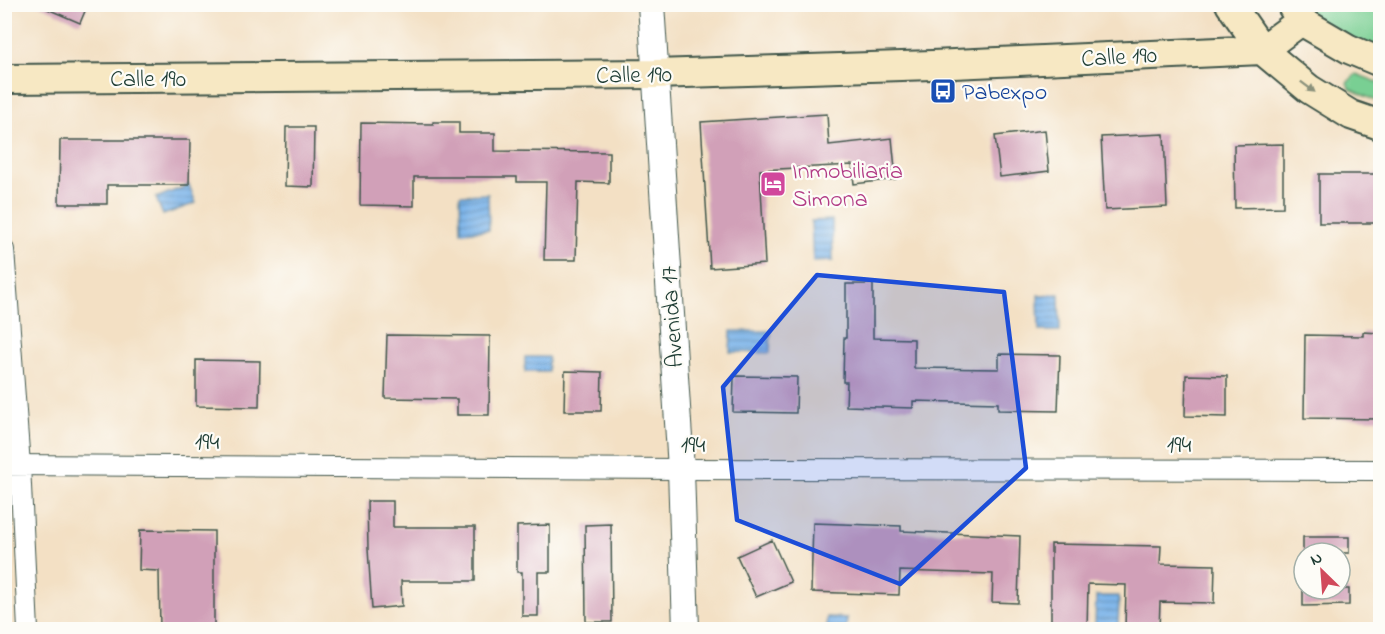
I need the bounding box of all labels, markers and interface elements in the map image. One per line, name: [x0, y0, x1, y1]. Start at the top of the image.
street label: Calle 190: [1080, 39, 1158, 78]
street label: Calle 190: [596, 58, 672, 95]
street label: Calle 190: [110, 63, 186, 98]
bus stop icon: Pabexpo: [928, 76, 958, 106]
place label: Pabexpo: [962, 76, 1047, 111]
one-way arrow: [1299, 81, 1315, 93]
place label: Inmobiliaria Simona: [792, 155, 903, 218]
hotel icon: Inmobiliaria Simona: [758, 169, 788, 199]
street label: Avenida 17: [652, 265, 694, 369]
street label: 194: [195, 426, 219, 461]
street label: 194: [681, 429, 705, 464]
street label: 194: [1167, 429, 1191, 464]
north arrow: [1292, 541, 1352, 601]
text: N: [1307, 546, 1327, 572]

